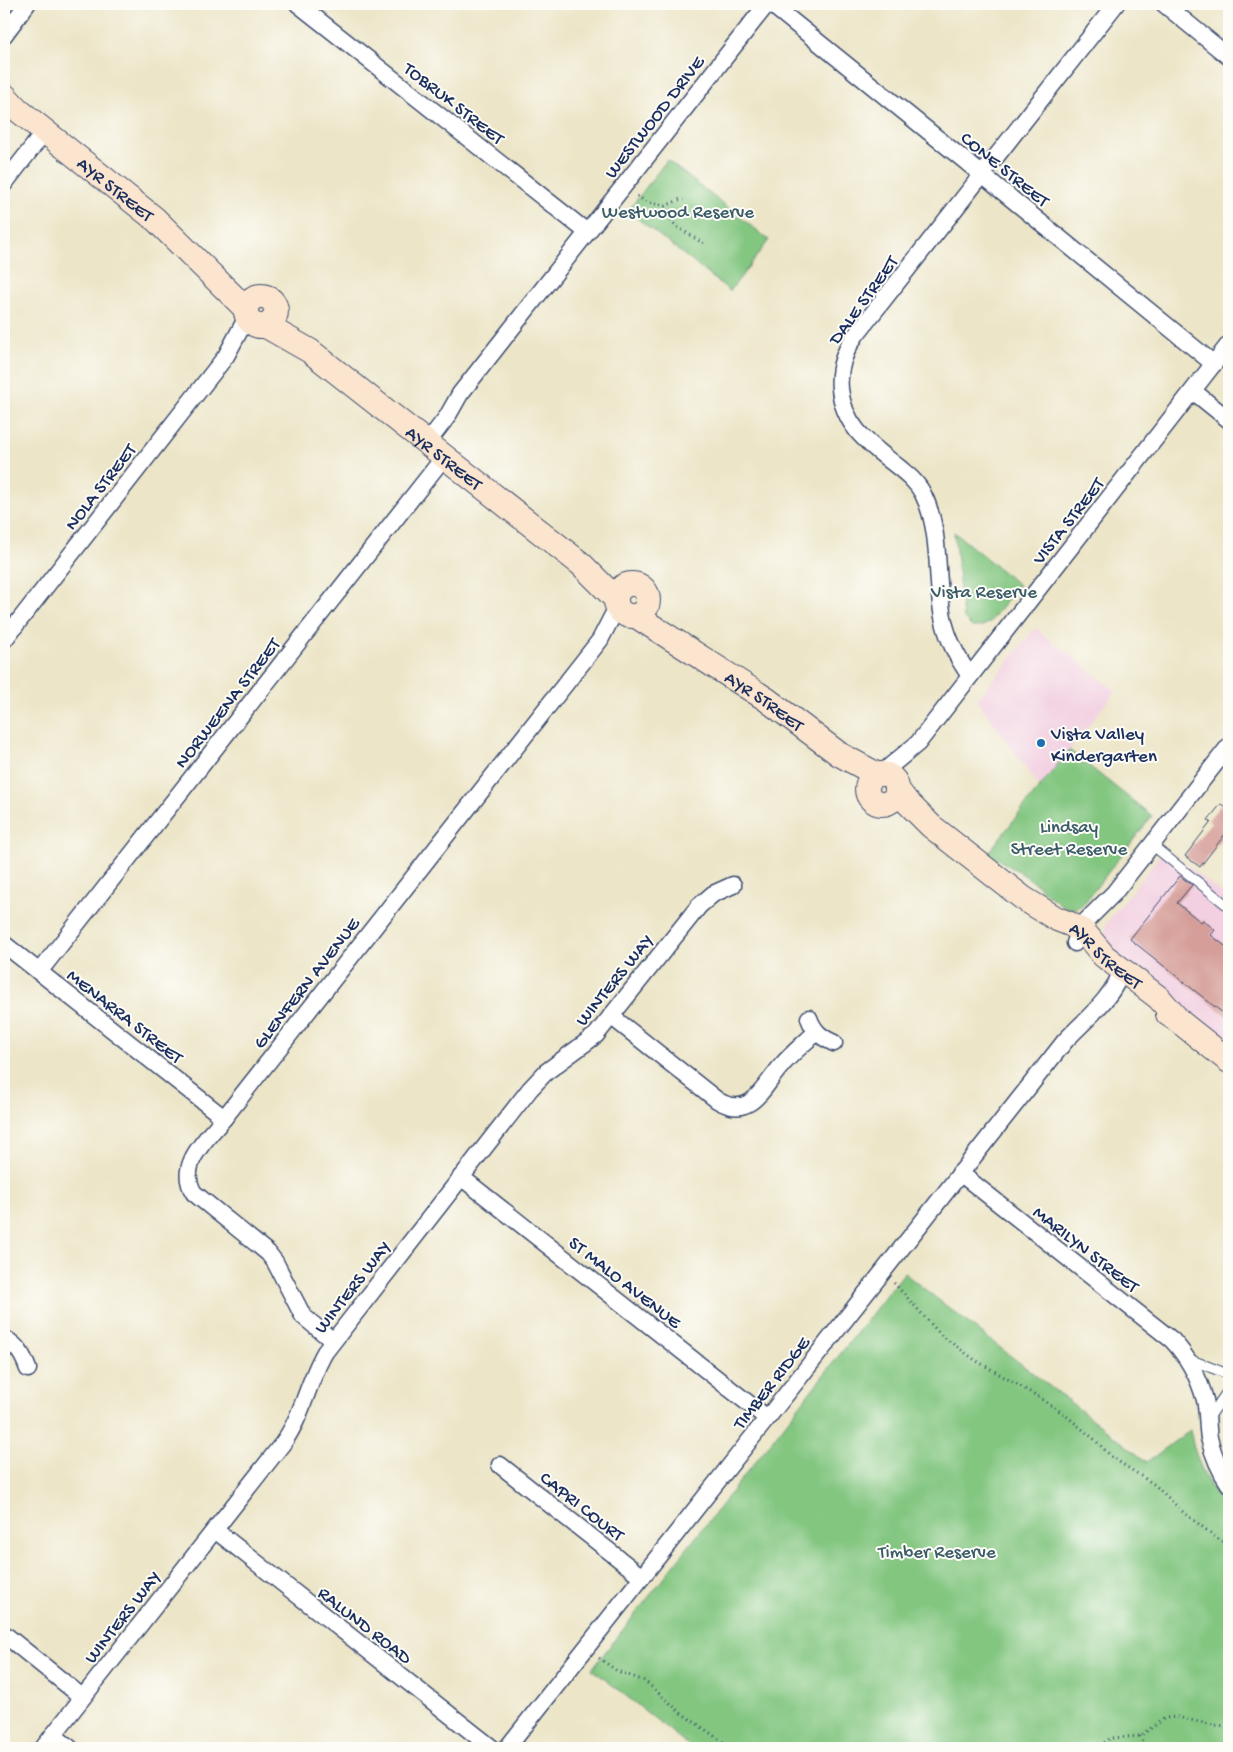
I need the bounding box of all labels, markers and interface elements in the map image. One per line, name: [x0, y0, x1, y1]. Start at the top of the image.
street label: WESTWOOD DRIVE: [601, 51, 712, 184]
street label: TOBRUK STREET: [397, 58, 508, 152]
street label: CONE STREET: [955, 128, 1053, 214]
street label: AYR STREET: [71, 153, 158, 229]
park label: Westwood Reserve: [602, 202, 754, 225]
street label: DALE STREET: [824, 252, 905, 351]
street label: AYR STREET: [399, 422, 486, 497]
street label: NOLA STREET: [61, 440, 143, 536]
street label: VISTA STREET: [1028, 474, 1111, 571]
park label: Vista Reserve: [930, 582, 1037, 605]
street label: NORWEENA STREET: [171, 634, 287, 774]
street label: AYR STREET: [719, 667, 808, 739]
place label: Vista Valley Kindergarten: [1050, 724, 1157, 769]
marker: Vista Valley Kindergarten: [1035, 737, 1047, 749]
park label: Lindsay Street Reserve: [1011, 817, 1128, 862]
street label: GLENFERN AVENUE: [249, 913, 367, 1054]
street label: AYR STREET: [1064, 918, 1146, 996]
street label: WINTERS WAY: [572, 930, 660, 1032]
street label: MENARRA STREET: [61, 965, 187, 1071]
street label: MARILYN STREET: [1027, 1202, 1143, 1300]
street label: ST MALO AVENUE: [563, 1233, 686, 1336]
street label: WINTERS WAY: [310, 1237, 397, 1339]
street label: TIMBER RIDGE: [729, 1332, 817, 1436]
street label: CAPRI COURT: [534, 1468, 628, 1548]
park label: Timber Reserve: [877, 1542, 996, 1565]
street label: WINTERS WAY: [80, 1567, 167, 1669]
street label: RALUND ROAD: [312, 1583, 416, 1671]

